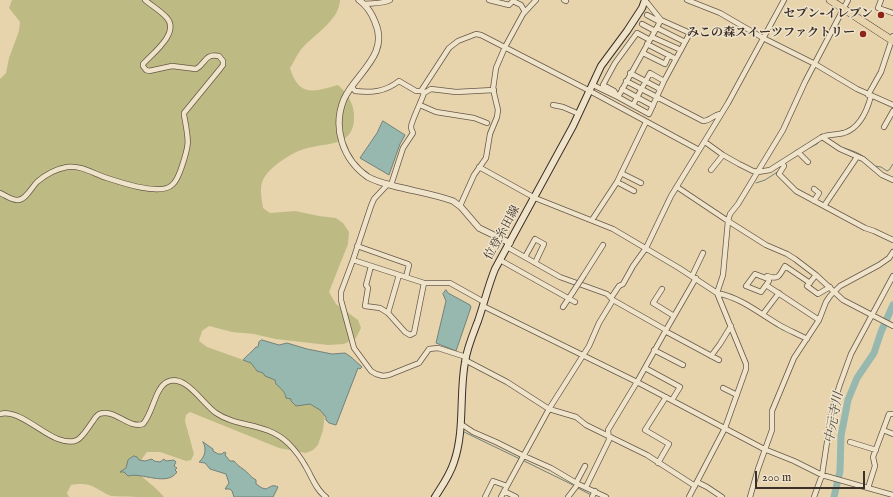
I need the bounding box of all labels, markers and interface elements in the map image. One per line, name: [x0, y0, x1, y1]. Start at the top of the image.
place label: セブン-イレブン: [783, 8, 873, 22]
marker: セブン-イレブン: [876, 10, 886, 20]
place label: みこの森スイーツファクトリー: [687, 27, 855, 41]
marker: みこの森スイーツファクトリー: [858, 29, 868, 39]
street label: 位登糸田線: [482, 203, 524, 263]
water label: 中元寺川: [822, 391, 848, 445]
scale bar: [757, 463, 867, 489]
text: 200 m: [762, 470, 791, 485]

